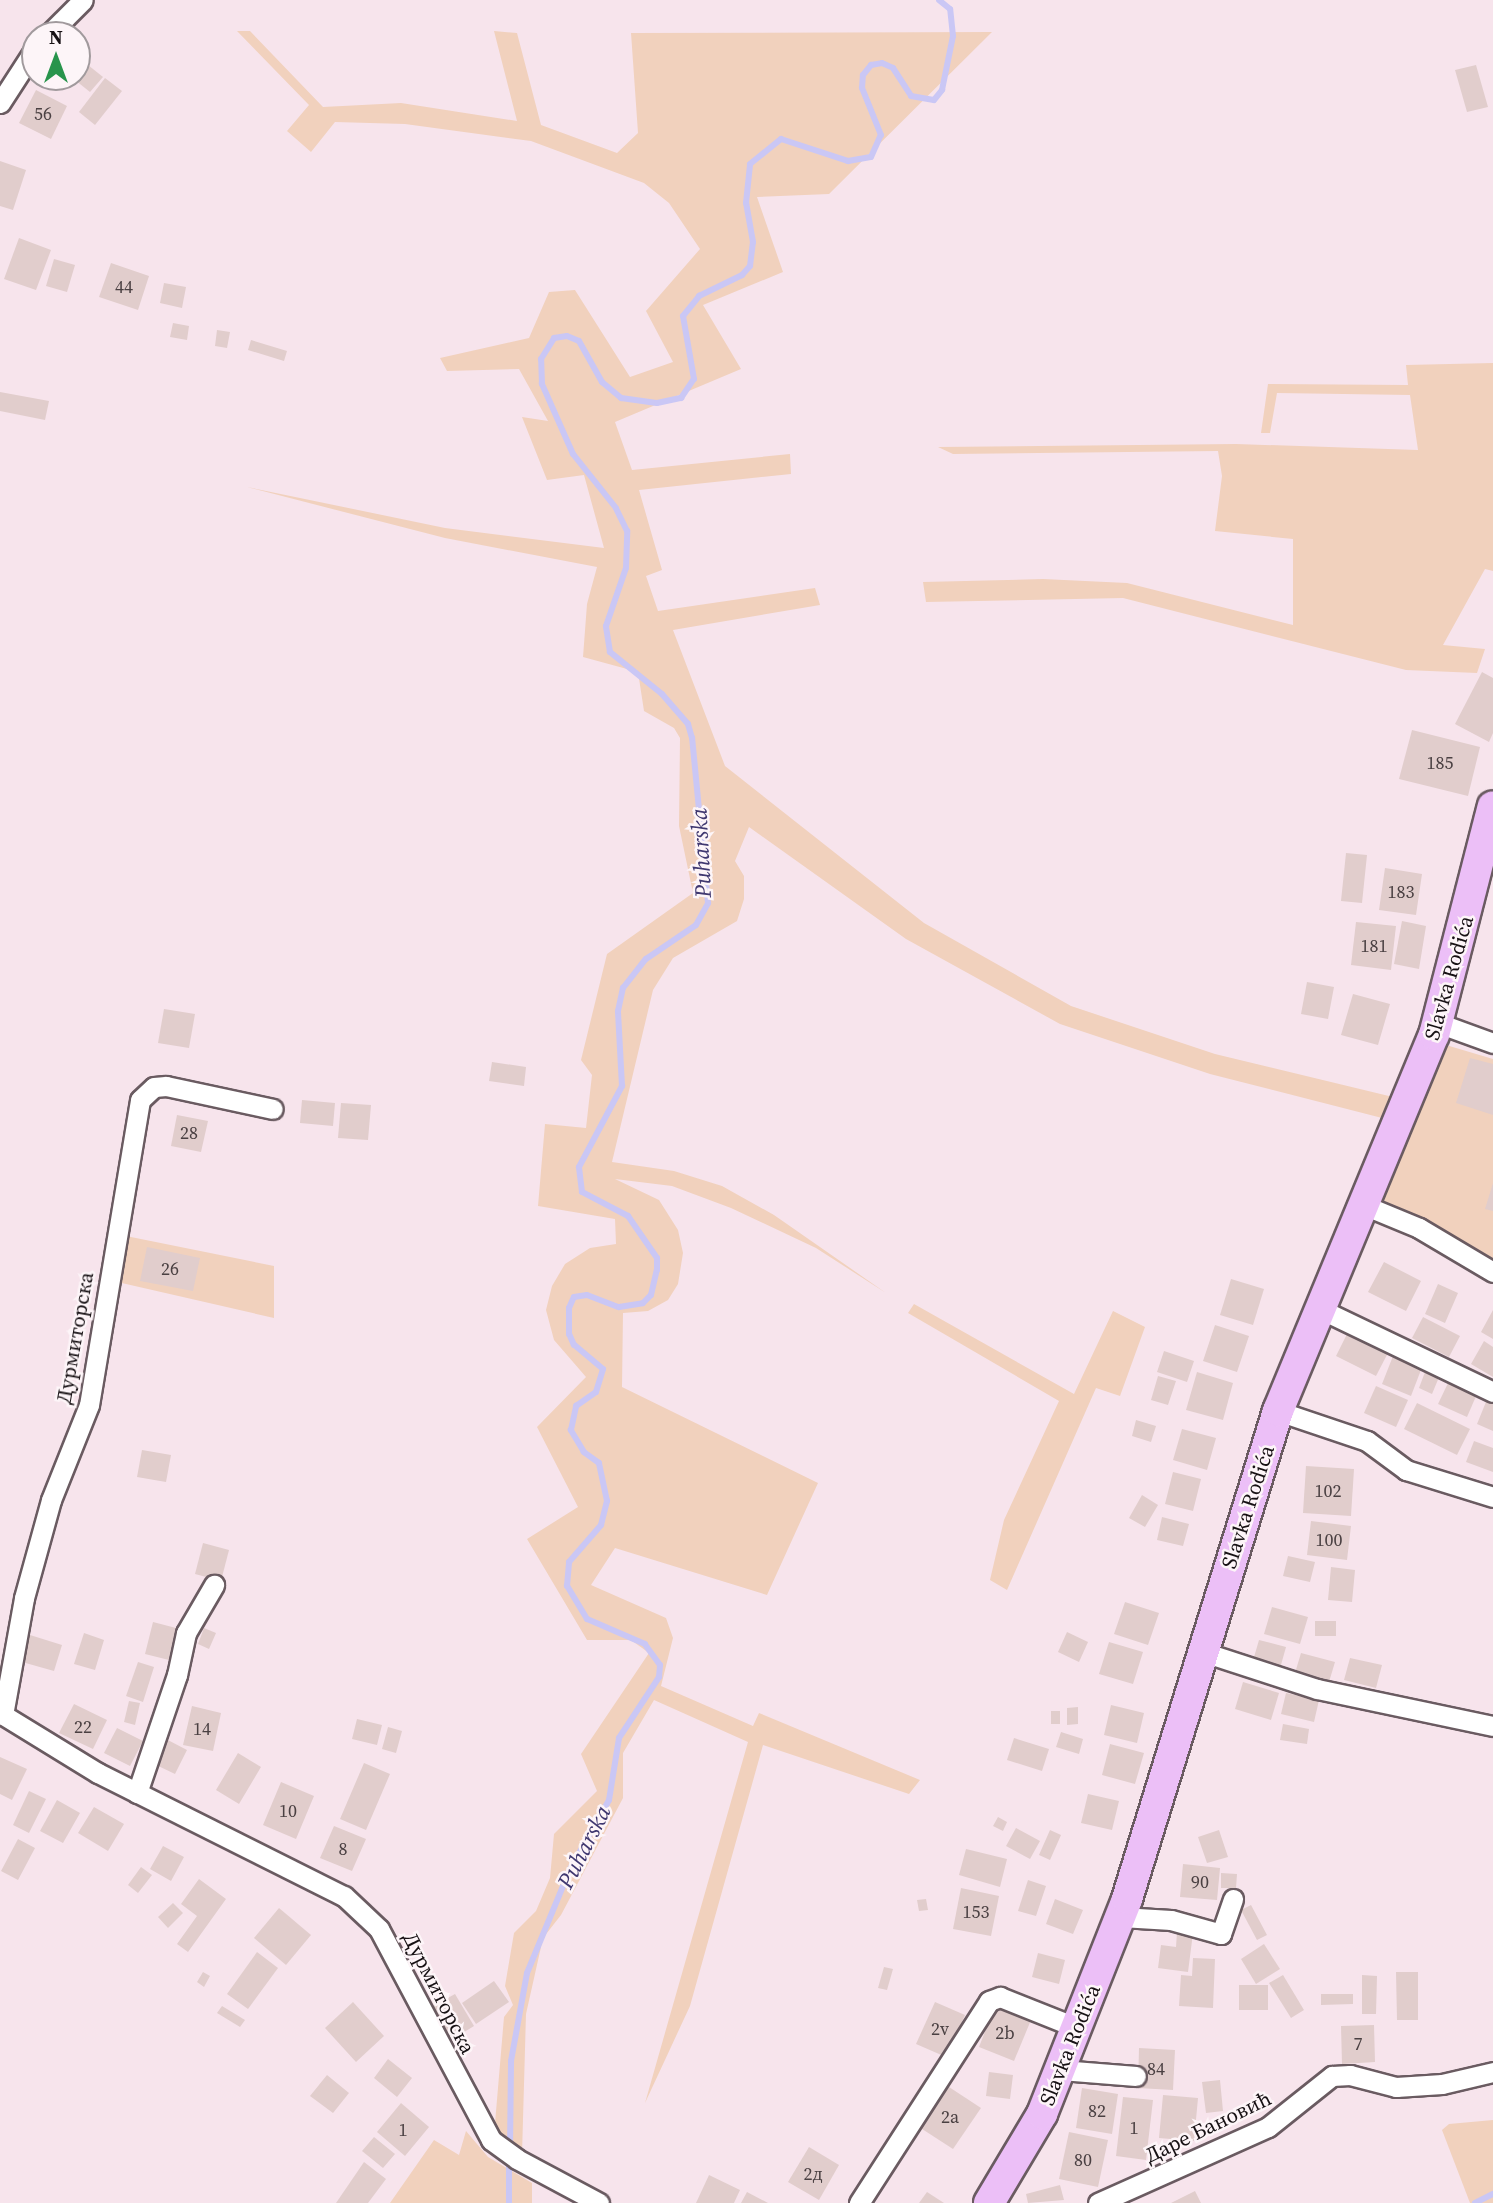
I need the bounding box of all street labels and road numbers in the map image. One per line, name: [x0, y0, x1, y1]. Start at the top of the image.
street label: Slavka Rodića: [1419, 913, 1479, 1043]
street label: Дурмиторска: [51, 1270, 99, 1406]
street label: Slavka Rodića: [1216, 1442, 1280, 1572]
street label: Дурмиторска: [398, 1928, 480, 2058]
street label: Slavka Rodića: [1034, 1981, 1106, 2109]
street label: Даре Бановић: [1141, 2086, 1275, 2168]

